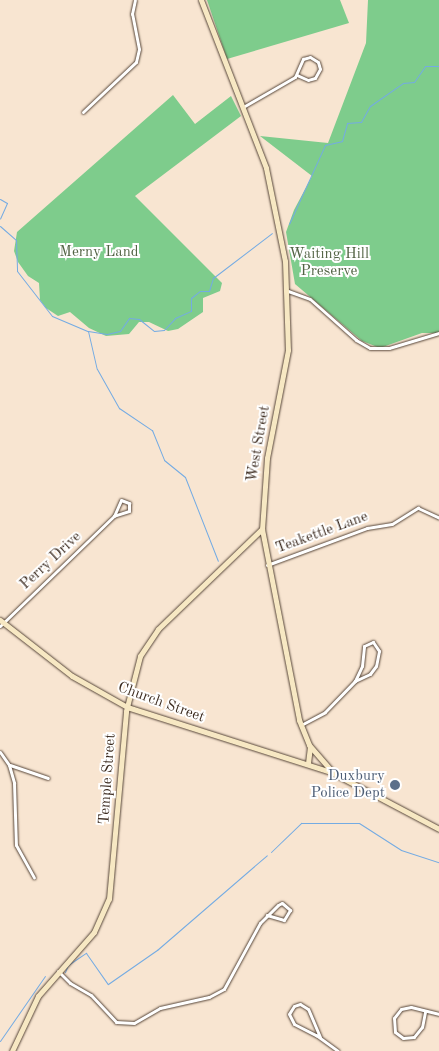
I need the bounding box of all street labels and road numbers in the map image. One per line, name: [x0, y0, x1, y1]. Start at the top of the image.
street label: West Street: [243, 404, 275, 484]
street label: Teakettle Lane: [273, 508, 371, 558]
street label: Perry Drive: [17, 528, 85, 594]
street label: Church Street: [115, 679, 207, 727]
street label: Temple Street: [96, 733, 120, 825]

